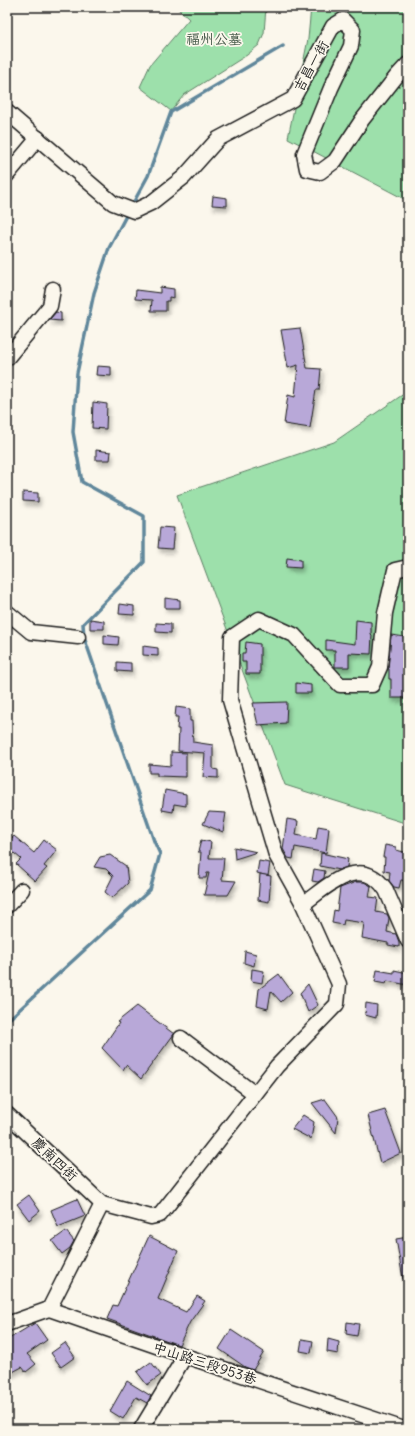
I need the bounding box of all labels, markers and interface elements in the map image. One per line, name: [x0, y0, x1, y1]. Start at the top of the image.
park label: 福州公墓: [186, 30, 242, 48]
street label: 吉昌一街: [290, 37, 332, 95]
street label: 慶南四街: [28, 1133, 82, 1185]
street label: 中山路三段953巷: [151, 1338, 260, 1389]

